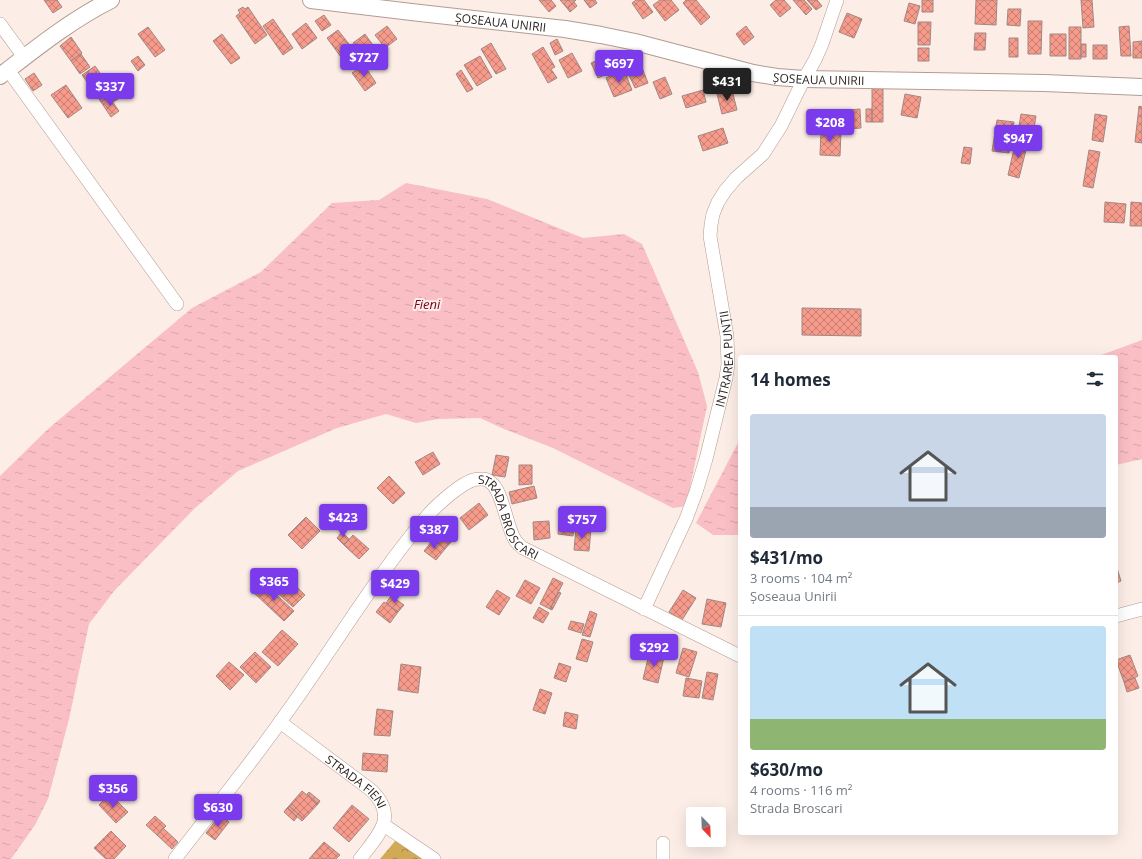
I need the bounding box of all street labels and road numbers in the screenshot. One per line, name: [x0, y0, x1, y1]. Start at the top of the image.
street label: ȘOSEAUA UNIRII: [454, 8, 547, 35]
street label: ȘOSEAUA UNIRII: [772, 68, 865, 89]
street label: INTRAREA PUNȚII: [711, 310, 737, 409]
street label: STRADA BROSCARI: [478, 470, 542, 563]
street label: STRADA FIENI: [322, 750, 391, 811]

